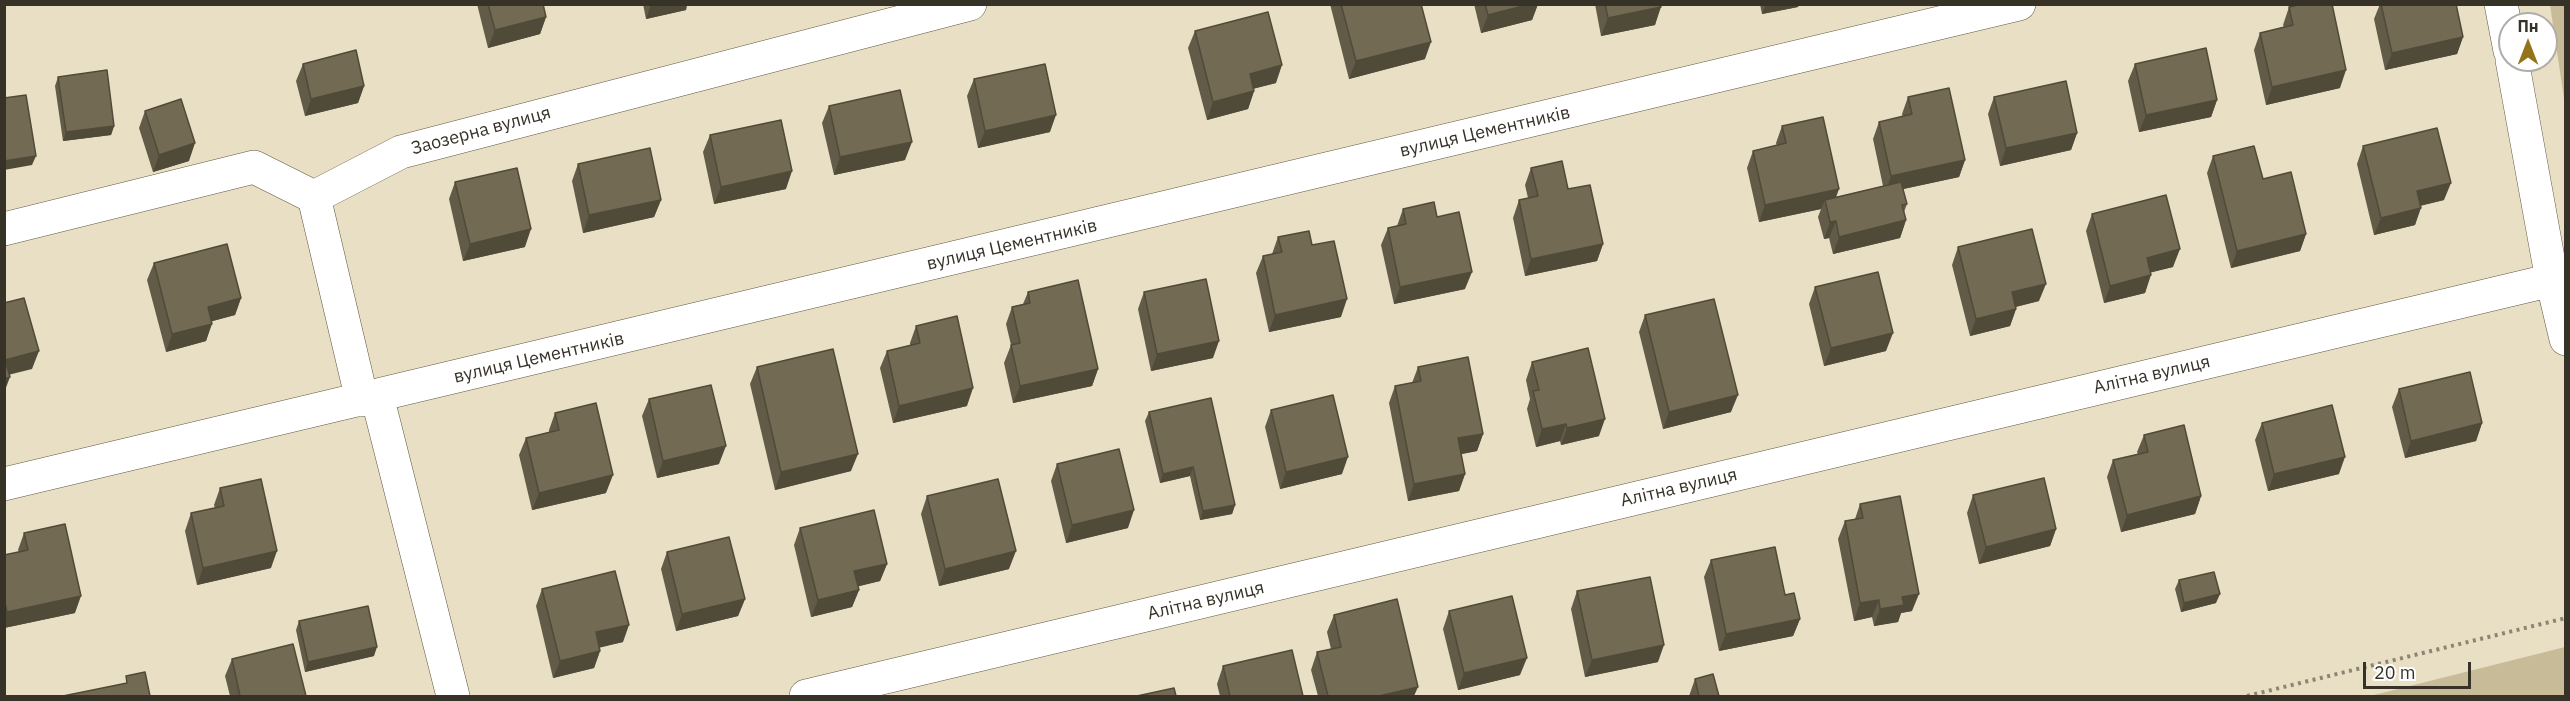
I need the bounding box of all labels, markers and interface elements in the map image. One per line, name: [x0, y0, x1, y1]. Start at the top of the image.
north arrow: [2498, 12, 2558, 72]
text: Пн: [2517, 16, 2539, 36]
street label: Заозерна вулиця: [409, 102, 553, 160]
street label: вулиця Цементників: [1398, 102, 1572, 162]
street label: вулиця Цементників: [925, 215, 1099, 275]
street label: вулиця Цементників: [452, 328, 626, 388]
street label: Алітна вулиця: [2092, 351, 2212, 399]
street label: Алітна вулиця: [1619, 464, 1739, 512]
street label: Алітна вулиця: [1146, 577, 1266, 625]
scale bar: [2366, 650, 2474, 688]
text: 20 m: [2374, 661, 2416, 684]

